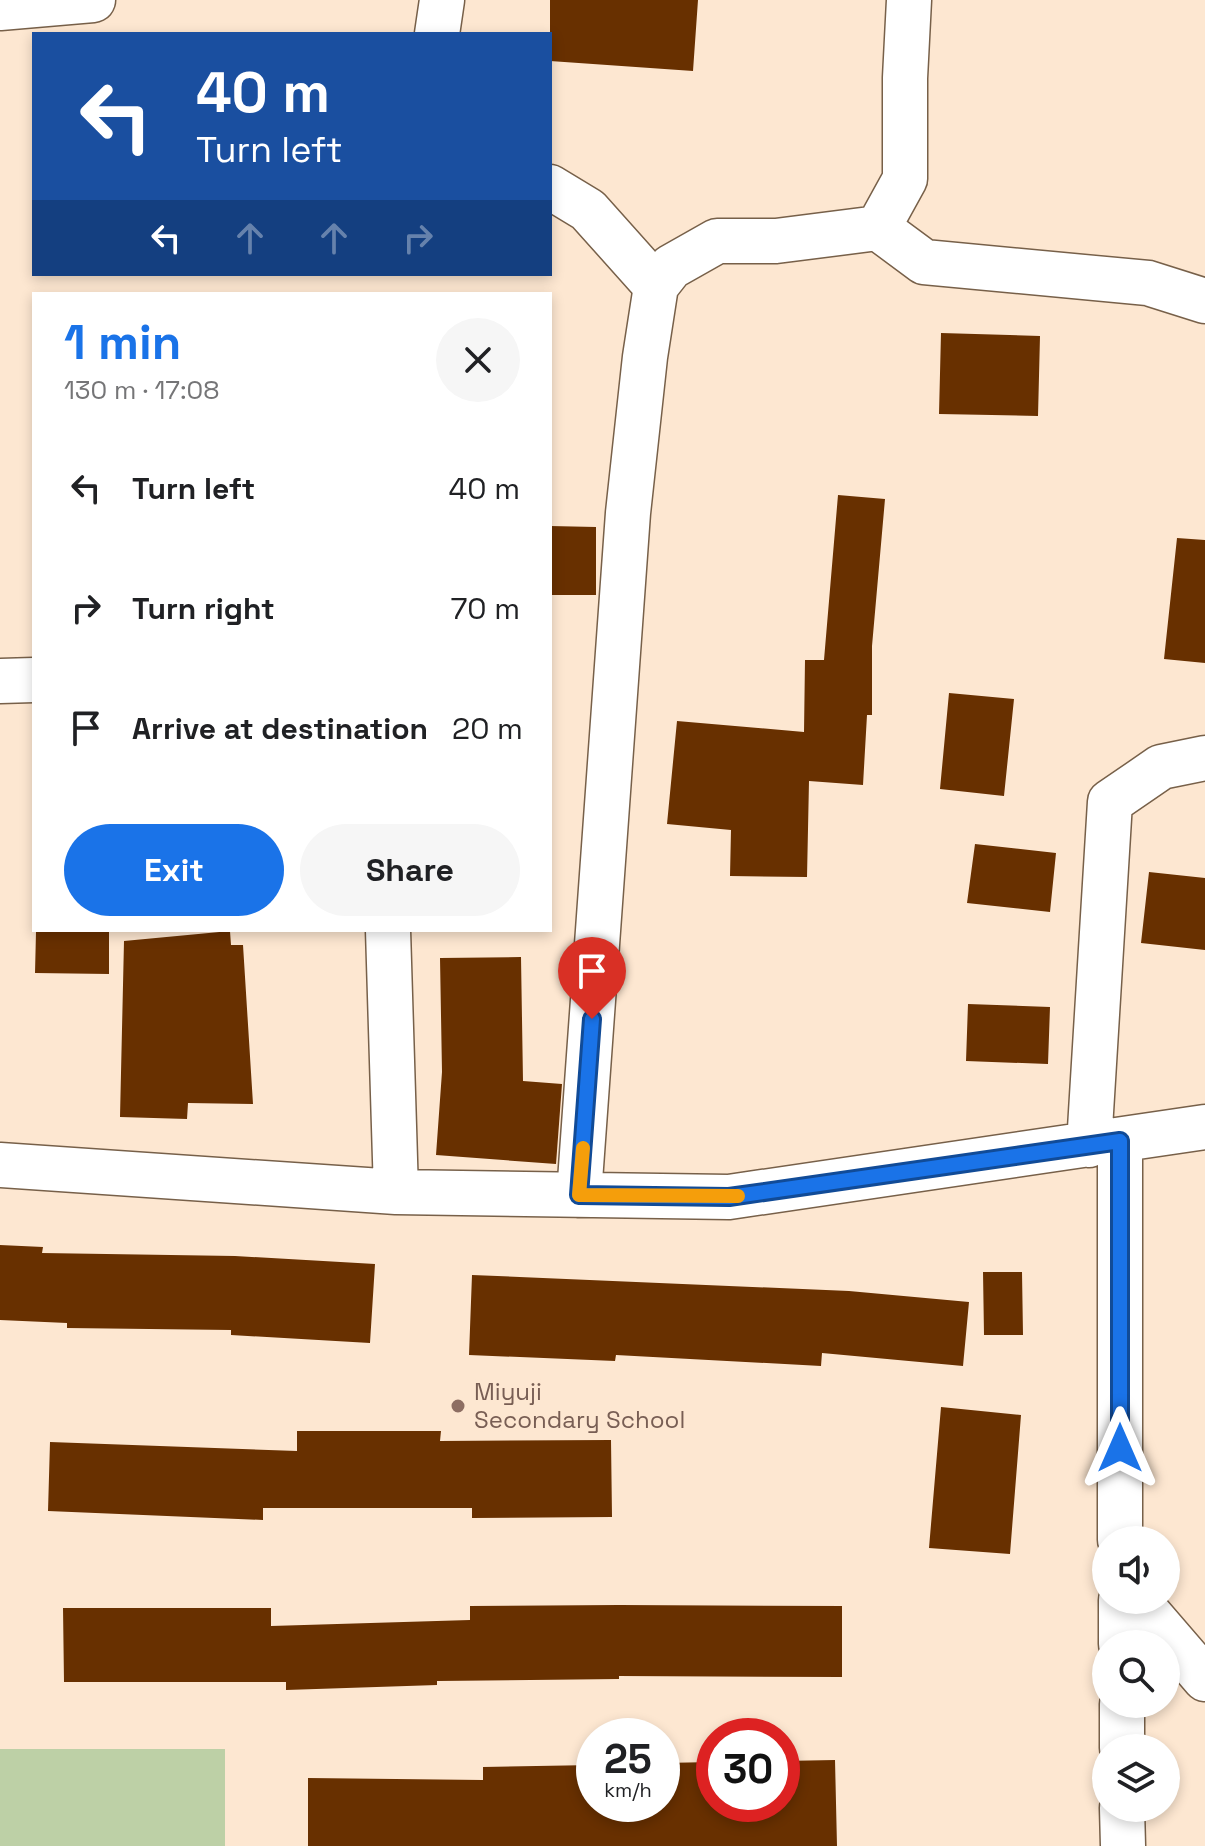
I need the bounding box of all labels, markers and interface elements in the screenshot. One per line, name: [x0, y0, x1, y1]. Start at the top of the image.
text: 40 m: [196, 57, 330, 128]
icon: left: [64, 64, 168, 168]
text: Turn left: [196, 127, 343, 173]
icon: left: [144, 216, 188, 260]
icon: ahead: [228, 216, 272, 260]
icon: ahead: [312, 216, 356, 260]
icon: right: [396, 216, 440, 260]
text: 1 min: [64, 312, 181, 373]
button: close: [436, 318, 520, 402]
text: 130 m · 17:08: [64, 373, 219, 407]
icon: left: [64, 466, 108, 510]
text: Turn left: [132, 469, 255, 508]
text: 40 m: [449, 469, 520, 508]
icon: right: [64, 586, 108, 630]
text: Turn right: [132, 589, 275, 628]
text: 70 m: [451, 589, 520, 628]
icon: arrive: [64, 706, 108, 750]
text: Arrive at destination: [132, 709, 428, 748]
text: 20 m: [452, 709, 523, 748]
button: Exit: [64, 824, 284, 916]
button: Share: [300, 824, 520, 916]
pin: [558, 937, 626, 1019]
icon: arrive: [570, 949, 614, 993]
place label: Miyuji Secondary School: [474, 1376, 685, 1435]
marker: Miyuji Secondary School: [449, 1397, 467, 1415]
position arrow: [1078, 1406, 1162, 1490]
map controls: [1092, 1526, 1180, 1822]
button: sound: [1092, 1526, 1180, 1614]
button: search: [1092, 1630, 1180, 1718]
speed limit sign: 30: [696, 1718, 800, 1822]
text: 25: [604, 1734, 652, 1785]
button: layers: [1092, 1734, 1180, 1822]
text: km/h: [604, 1777, 652, 1803]

